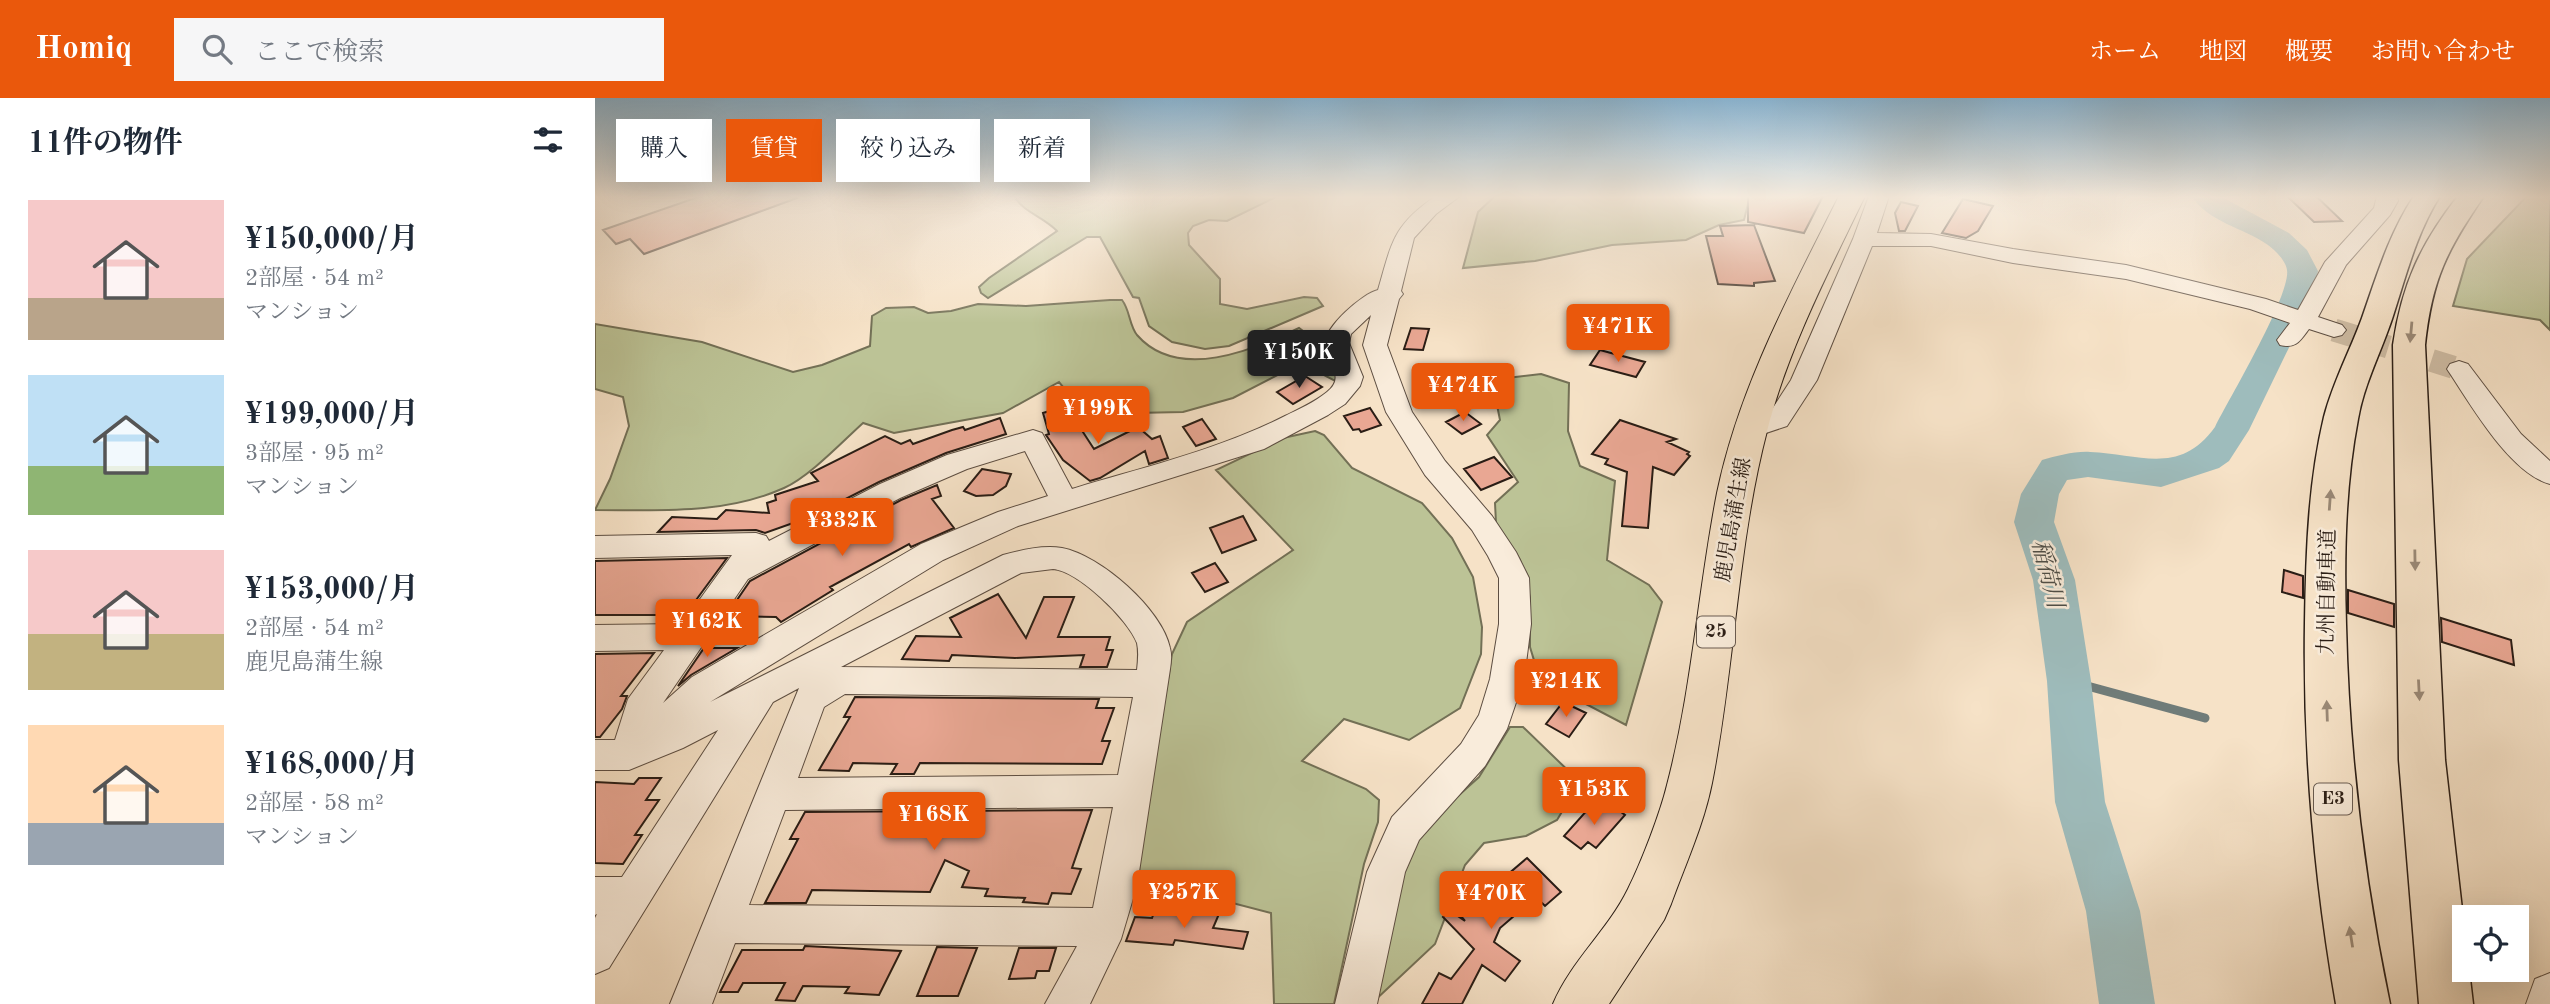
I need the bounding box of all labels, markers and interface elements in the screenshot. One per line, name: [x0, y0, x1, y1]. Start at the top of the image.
search box: [174, 18, 664, 81]
icon: search: [198, 30, 236, 68]
text: Homiq: [35, 33, 132, 66]
text: ここで検索: [254, 40, 384, 66]
text: ホーム: [2089, 41, 2161, 65]
text: 地図: [2199, 41, 2247, 65]
text: 概要: [2285, 41, 2333, 65]
text: お問い合わせ: [2371, 41, 2515, 65]
chip: 購入: [616, 119, 712, 182]
chip: 賃貸: [726, 119, 822, 182]
chip: 絞り込み: [836, 119, 980, 182]
chip: 新着: [994, 119, 1090, 182]
icon: filters: [529, 121, 567, 159]
text: 11件の物件: [28, 129, 183, 159]
text: ¥150,000/月: [245, 225, 419, 255]
icon: home: [84, 228, 168, 312]
text: 2部屋 · 54 m²: [245, 267, 384, 290]
text: マンション: [245, 301, 359, 324]
pin: ¥471K: [1569, 304, 1667, 364]
text: ¥471K: [1582, 315, 1654, 338]
one-way arrow: [2405, 322, 2416, 344]
pin: ¥150K: [1250, 330, 1348, 390]
text: ¥150K: [1263, 341, 1335, 364]
pin: ¥474K: [1414, 364, 1512, 423]
text: ¥474K: [1427, 374, 1499, 397]
pin: ¥199K: [1049, 386, 1147, 446]
text: ¥199K: [1062, 397, 1134, 420]
text: ¥199,000/月: [245, 400, 419, 430]
icon: home: [84, 403, 168, 487]
text: 3部屋 · 95 m²: [245, 442, 384, 465]
street label: 鹿児島蒲生線: [1711, 456, 1755, 584]
text: マンション: [245, 476, 359, 499]
one-way arrow: [2325, 489, 2336, 511]
pin: ¥332K: [793, 498, 891, 558]
text: ¥332K: [806, 509, 878, 532]
street label: 九州自動車道: [2314, 529, 2340, 655]
water label: 稲荷川: [2027, 537, 2069, 613]
one-way arrow: [2409, 549, 2420, 571]
text: ¥153,000/月: [245, 575, 419, 605]
icon: home: [84, 578, 168, 662]
pin: ¥162K: [658, 600, 756, 659]
text: ¥162K: [671, 610, 743, 633]
text: 2部屋 · 54 m²: [245, 617, 384, 640]
road number: 25: [1697, 617, 1735, 648]
text: 鹿児島蒲生線: [245, 651, 383, 674]
pin: ¥214K: [1517, 660, 1615, 719]
text: ¥214K: [1530, 670, 1602, 693]
one-way arrow: [2414, 679, 2425, 701]
one-way arrow: [2322, 699, 2333, 721]
text: ¥168,000/月: [245, 750, 419, 780]
icon: home: [84, 753, 168, 837]
pin: ¥153K: [1545, 768, 1643, 827]
text: ¥153K: [1558, 778, 1630, 801]
road number: E3: [2314, 784, 2352, 814]
text: 2部屋 · 58 m²: [245, 792, 384, 815]
pin: ¥168K: [885, 792, 983, 852]
text: ¥168K: [898, 803, 970, 826]
text: マンション: [245, 826, 359, 849]
pin: ¥257K: [1135, 870, 1233, 930]
pin: ¥470K: [1442, 872, 1540, 931]
text: ¥257K: [1148, 881, 1220, 904]
text: ¥470K: [1455, 882, 1527, 905]
map controls: [2452, 905, 2529, 982]
button: locate: [2452, 905, 2529, 982]
one-way arrow: [2345, 926, 2356, 948]

